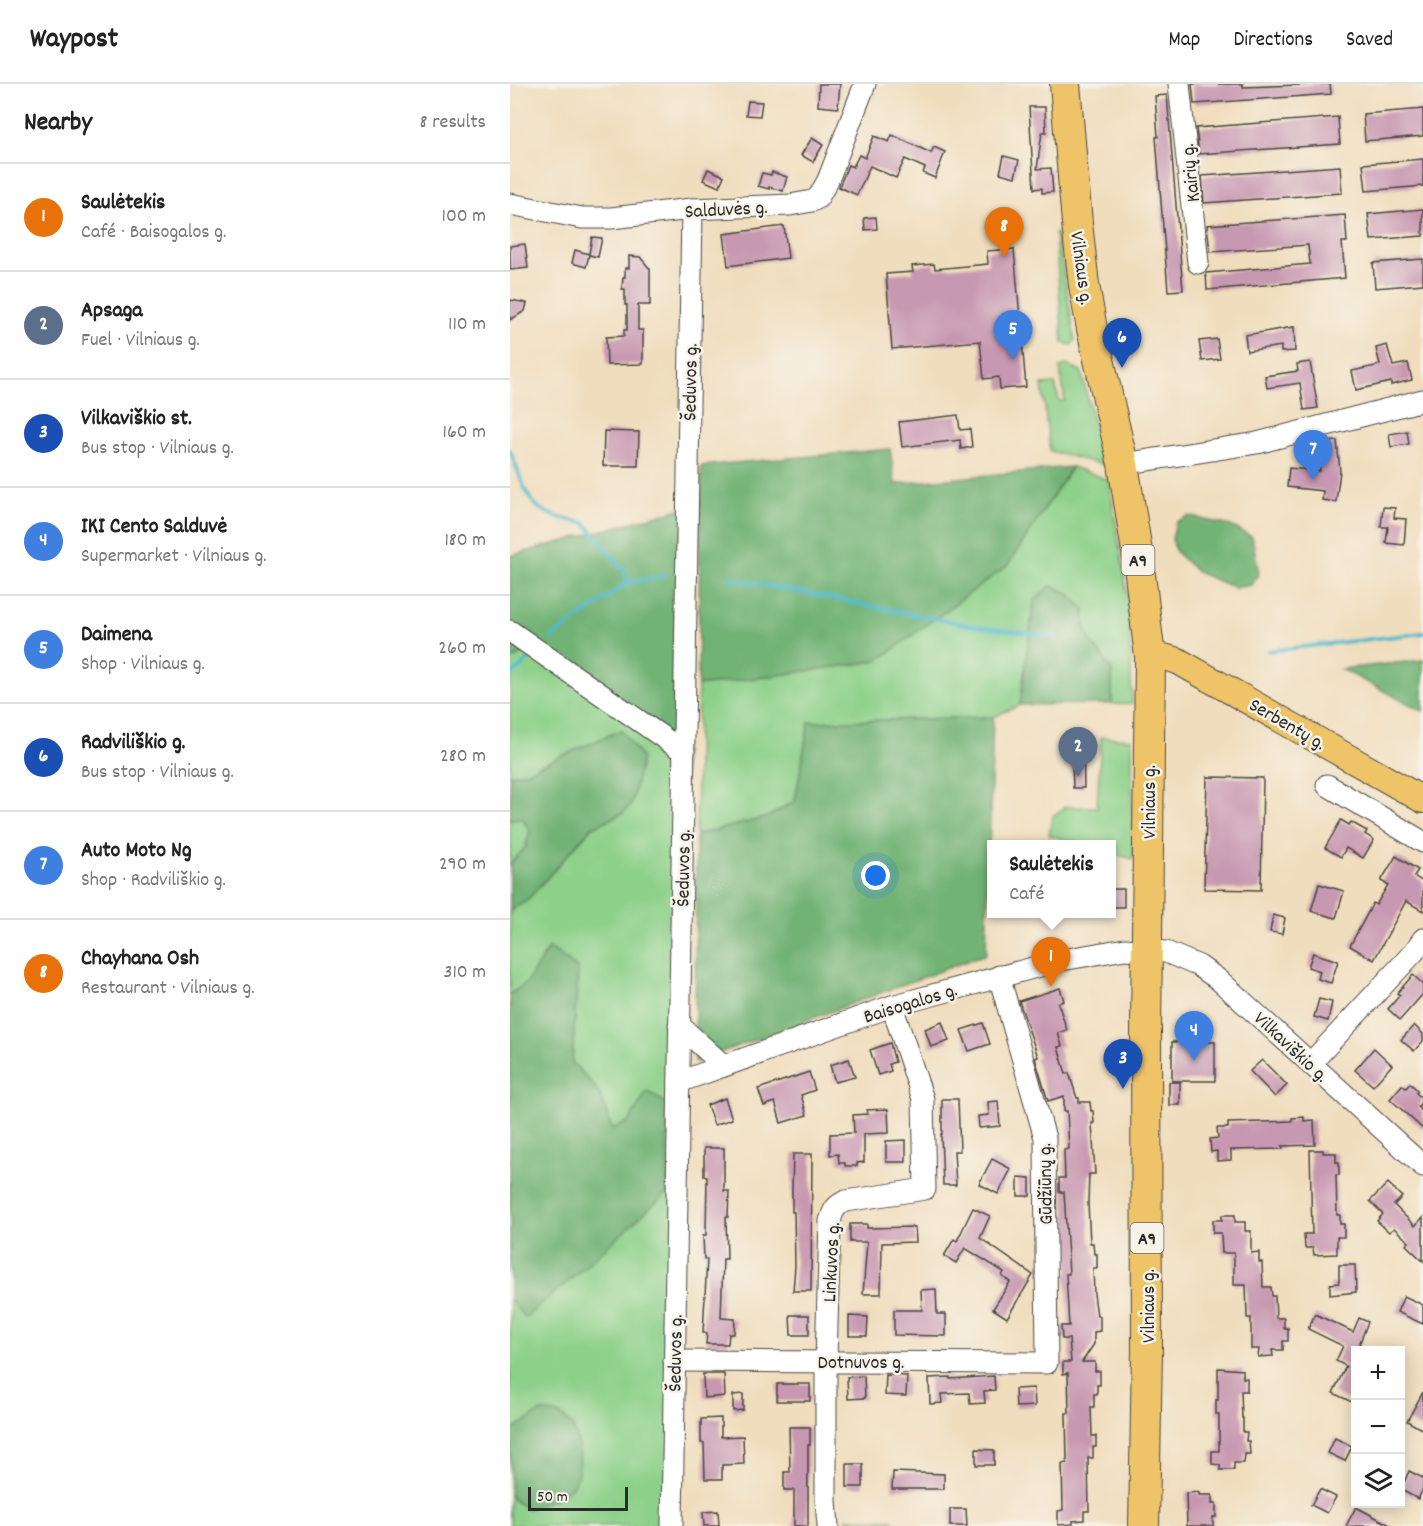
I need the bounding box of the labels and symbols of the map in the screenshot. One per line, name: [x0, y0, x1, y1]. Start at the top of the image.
street label: Kairių g.: [1175, 142, 1209, 203]
street label: Salduvės g.: [684, 195, 768, 227]
pin: 8: [984, 208, 1024, 257]
street label: Vilniaus g.: [1061, 230, 1099, 307]
pin: 5: [994, 310, 1032, 360]
pin: 6: [1102, 318, 1142, 368]
street label: Šeduvos g.: [677, 343, 707, 421]
pin: 7: [1294, 430, 1332, 480]
road number: A9: [1122, 545, 1154, 575]
street label: Serbentų g.: [1243, 692, 1330, 759]
pin: 2: [1058, 728, 1098, 777]
street label: Vilniaus g.: [1137, 765, 1165, 839]
street label: Šeduvos g.: [670, 829, 700, 907]
your location: [861, 861, 890, 890]
pin: 1: [1032, 938, 1070, 987]
street label: Baisogalos g.: [861, 977, 961, 1032]
street label: Vilkaviškio g.: [1246, 1006, 1334, 1090]
pin: 4: [1174, 1012, 1214, 1061]
pin: 3: [1104, 1040, 1142, 1089]
street label: Gūdžiūnų g.: [1032, 1143, 1062, 1225]
street label: Linkuvos g.: [817, 1221, 849, 1303]
road number: A9: [1130, 1223, 1164, 1253]
street label: Vilniaus g.: [1136, 1269, 1164, 1343]
street label: Šeduvos g.: [662, 1314, 692, 1392]
street label: Dotnuvos g.: [818, 1350, 904, 1378]
scale bar: [528, 1484, 628, 1512]

